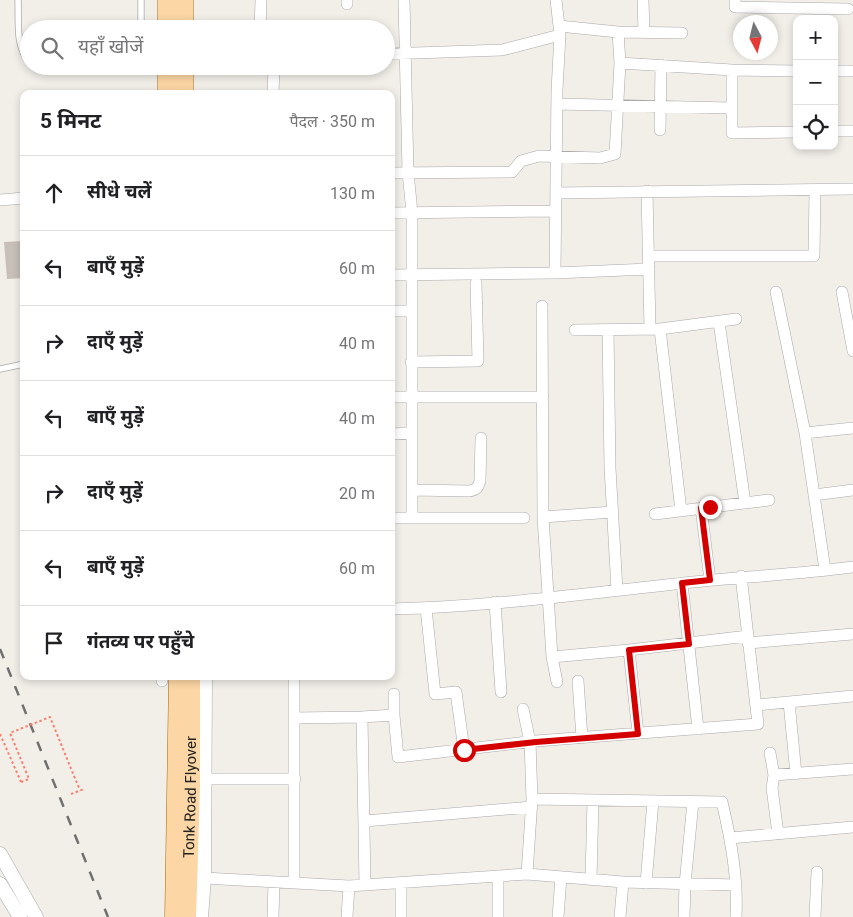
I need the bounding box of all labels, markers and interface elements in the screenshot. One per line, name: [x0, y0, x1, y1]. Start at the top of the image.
north arrow: [733, 15, 778, 60]
map controls: [793, 15, 838, 150]
button: +: [793, 15, 838, 60]
search box: [20, 20, 395, 75]
icon: search: [38, 34, 66, 62]
text: यहाँ खोजें: [78, 35, 143, 58]
button: −: [793, 60, 838, 105]
button: locate: [793, 105, 838, 150]
text: 5 मिनट: [40, 109, 101, 133]
text: पैदल · 350 m: [289, 112, 375, 131]
icon: ahead: [40, 179, 68, 207]
text: सीधे चलें: [87, 180, 152, 203]
text: 130 m: [330, 184, 375, 203]
icon: left: [40, 254, 68, 282]
text: बाएँ मुड़ें: [87, 255, 144, 278]
text: 60 m: [339, 259, 375, 278]
icon: right: [40, 329, 68, 357]
text: दाएँ मुड़ें: [87, 330, 143, 353]
text: 40 m: [339, 334, 375, 353]
icon: left: [40, 404, 68, 432]
text: बाएँ मुड़ें: [87, 405, 144, 428]
text: 40 m: [339, 409, 375, 428]
icon: right: [40, 479, 68, 507]
text: दाएँ मुड़ें: [87, 480, 143, 503]
text: 20 m: [339, 484, 375, 503]
route end: [699, 496, 722, 519]
icon: left: [40, 554, 68, 582]
text: बाएँ मुड़ें: [87, 555, 144, 578]
text: 60 m: [339, 559, 375, 578]
icon: arrive: [40, 629, 68, 657]
text: गंतव्य पर पहुँचे: [87, 630, 194, 653]
street label: Tonk Road Flyover: [180, 736, 200, 858]
route start: [453, 739, 476, 762]

